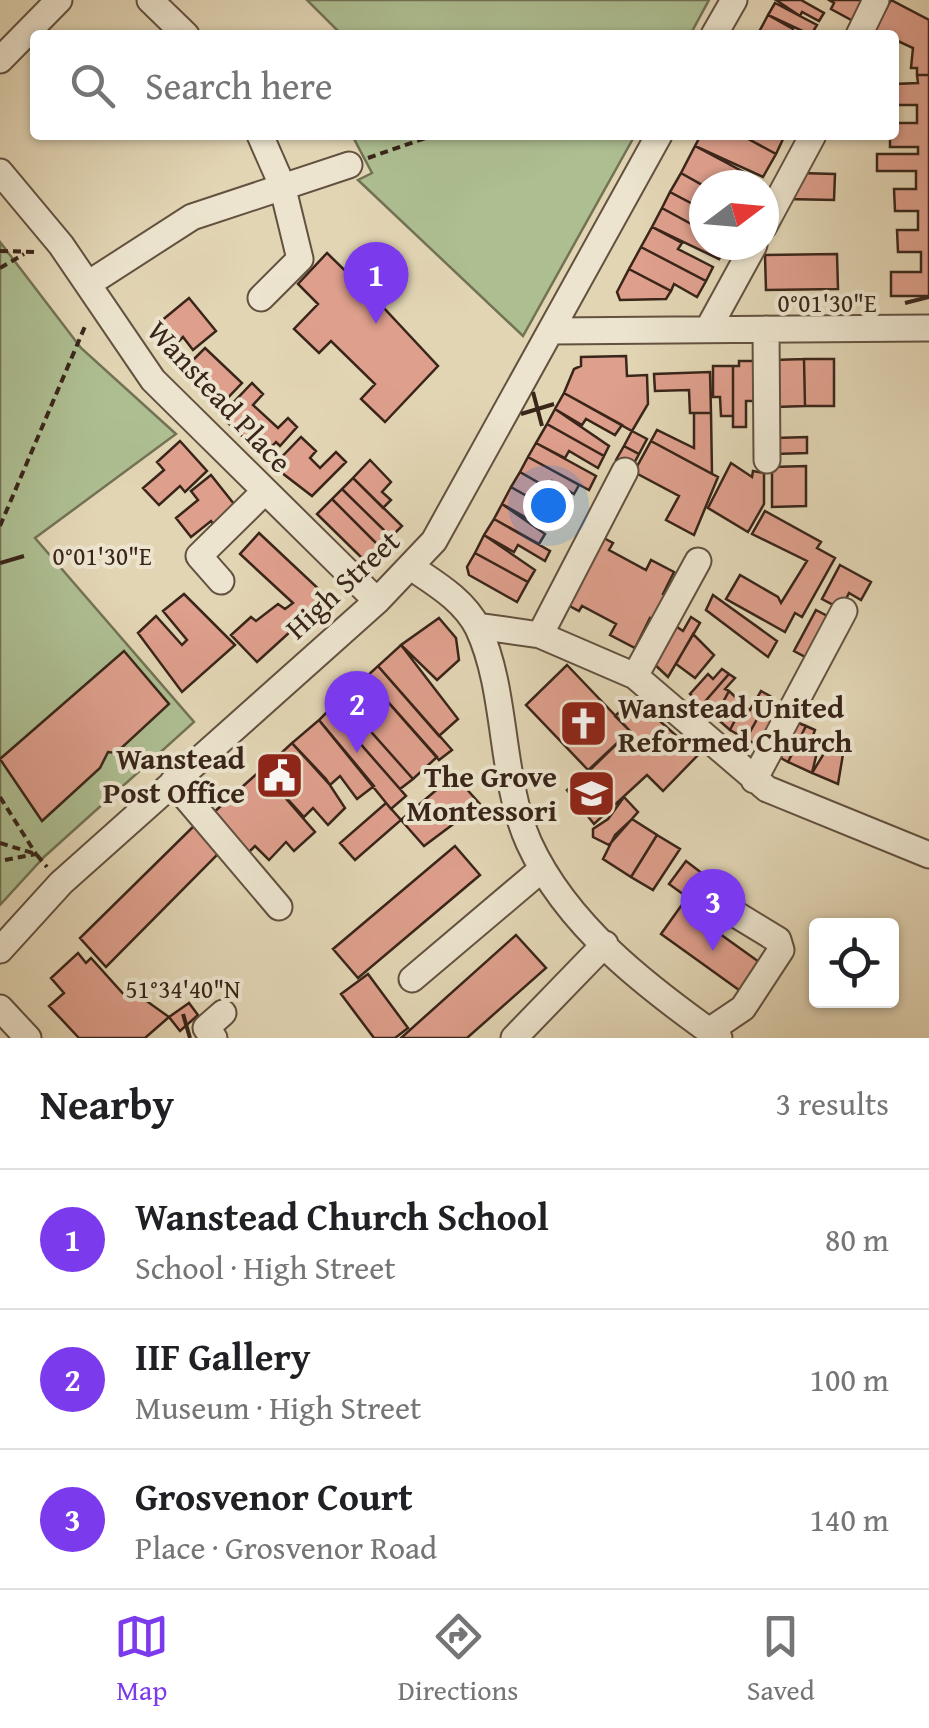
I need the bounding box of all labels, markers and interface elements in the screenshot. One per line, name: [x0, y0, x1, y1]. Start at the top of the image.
search box: [30, 30, 899, 140]
text: Search here: [145, 57, 333, 113]
icon: search: [65, 58, 120, 113]
north arrow: [689, 170, 779, 260]
pin: 1: [344, 242, 408, 324]
text: 0°01'30"E: [777, 285, 877, 321]
street label: Wanstead Place: [137, 310, 303, 482]
your location: [523, 480, 574, 531]
street label: High Street: [275, 519, 409, 649]
text: 0°01'30"E: [52, 538, 152, 574]
pin: 2: [324, 670, 390, 753]
place label: Wanstead United Reformed Church: [618, 685, 852, 763]
church icon: Wanstead United Reformed Church: [557, 698, 609, 750]
place label: Wanstead Post Office: [103, 736, 246, 814]
public building icon: Wanstead Post Office: [254, 749, 306, 801]
place label: The Grove Montessori: [407, 754, 557, 832]
school or university icon: The Grove Montessori: [566, 767, 618, 819]
pin: 3: [680, 868, 746, 951]
map controls: [809, 918, 899, 1008]
button: locate: [809, 918, 899, 1008]
text: 51°34'40"N: [126, 971, 240, 1007]
text: Nearby: [40, 1073, 174, 1134]
text: 3 results: [776, 1080, 889, 1127]
text: Wanstead Church School: [135, 1188, 549, 1244]
text: 1: [64, 1216, 81, 1263]
text: 80 m: [825, 1216, 889, 1263]
text: School · High Street: [135, 1244, 395, 1291]
text: IIF Gallery: [135, 1328, 310, 1384]
text: 2: [64, 1356, 81, 1403]
text: 100 m: [810, 1356, 889, 1403]
text: Museum · High Street: [135, 1384, 421, 1431]
text: Grosvenor Court: [135, 1468, 413, 1524]
text: 3: [64, 1496, 81, 1543]
text: 140 m: [810, 1496, 889, 1543]
text: Place · Grosvenor Road: [135, 1524, 437, 1571]
tab: Map: [114, 1609, 169, 1710]
tab: Directions: [398, 1609, 518, 1710]
tab: Saved: [747, 1609, 815, 1710]

